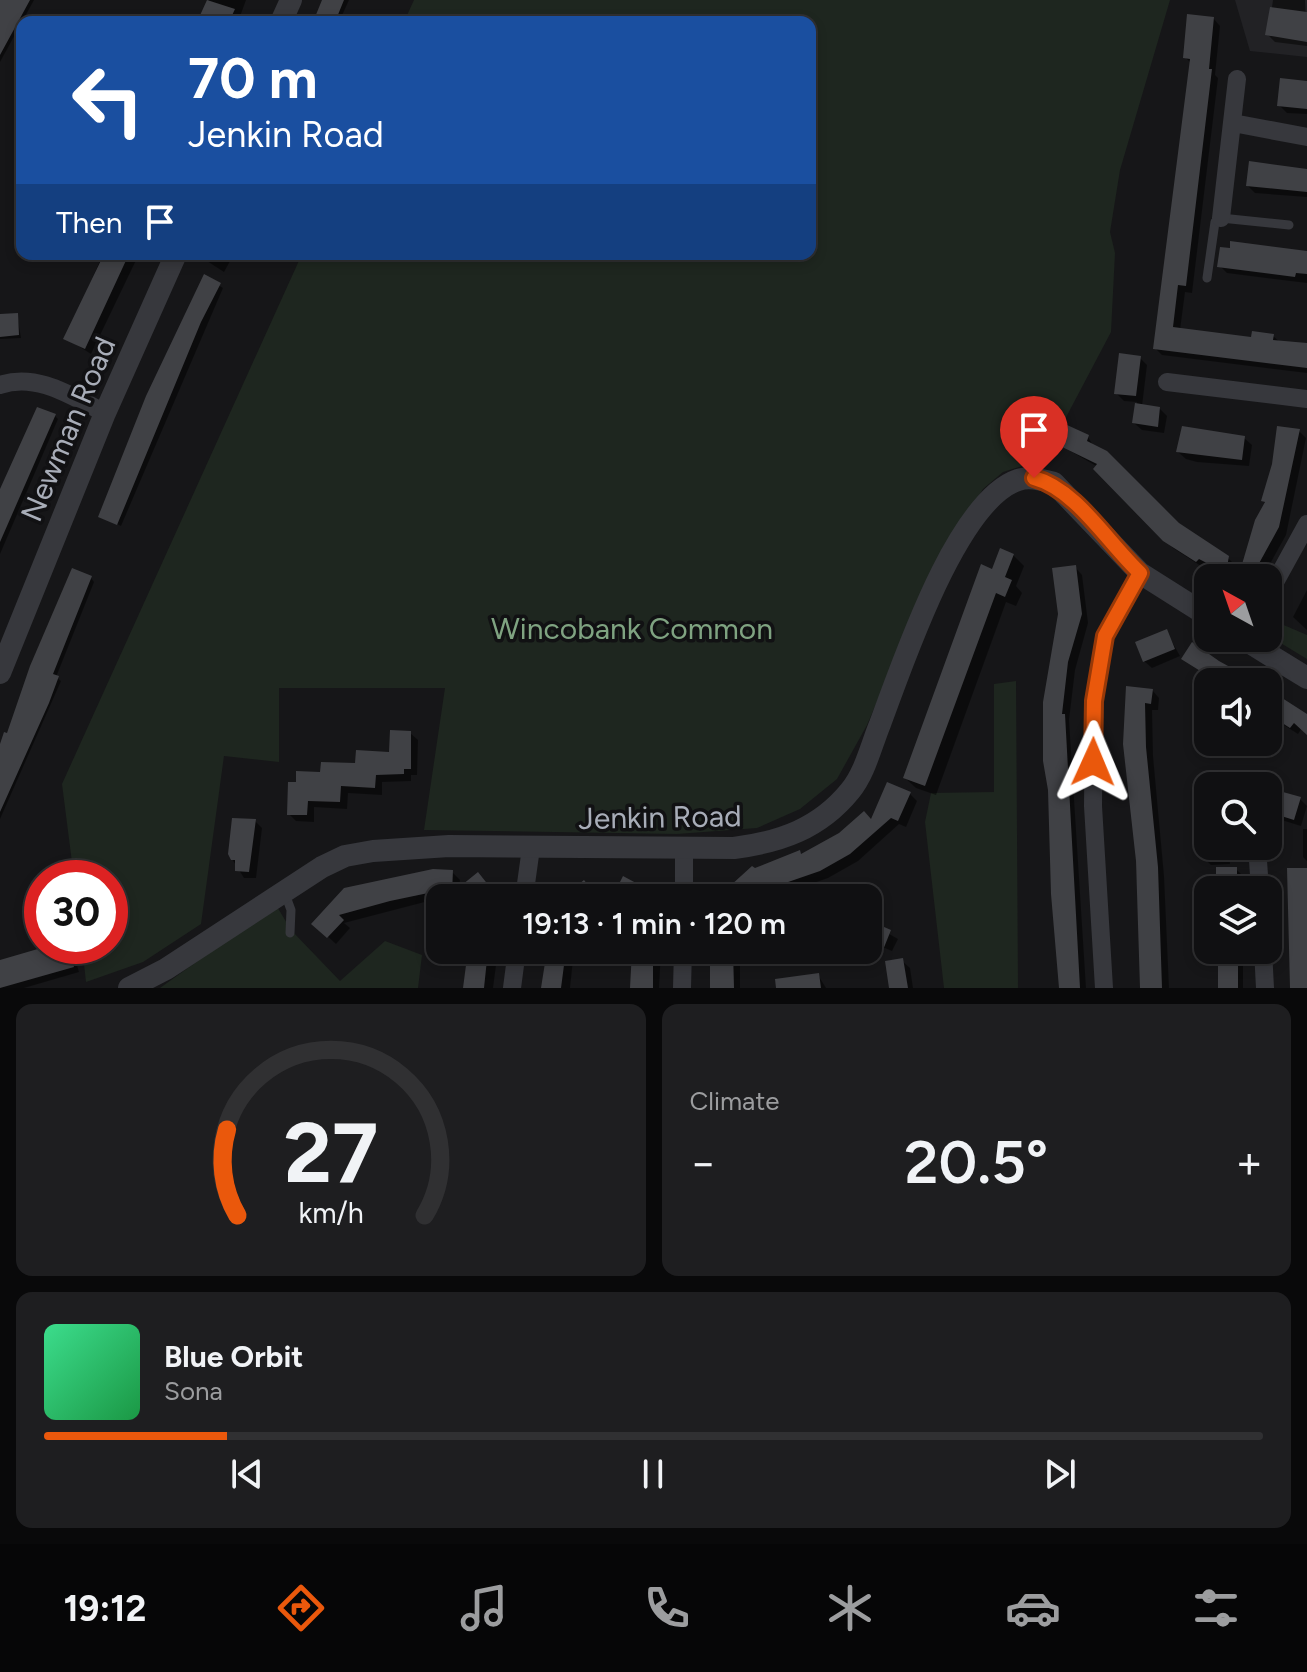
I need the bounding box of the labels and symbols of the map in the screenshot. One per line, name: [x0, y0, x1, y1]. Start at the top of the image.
street label: Newman Road: [13, 331, 123, 527]
pin: [1000, 396, 1068, 478]
north arrow: [1194, 564, 1282, 652]
park label: Wincobank Common: [491, 610, 773, 647]
position arrow: [1051, 720, 1135, 804]
street label: Jenkin Road: [578, 797, 742, 837]
speed limit sign: 30: [24, 860, 128, 964]

